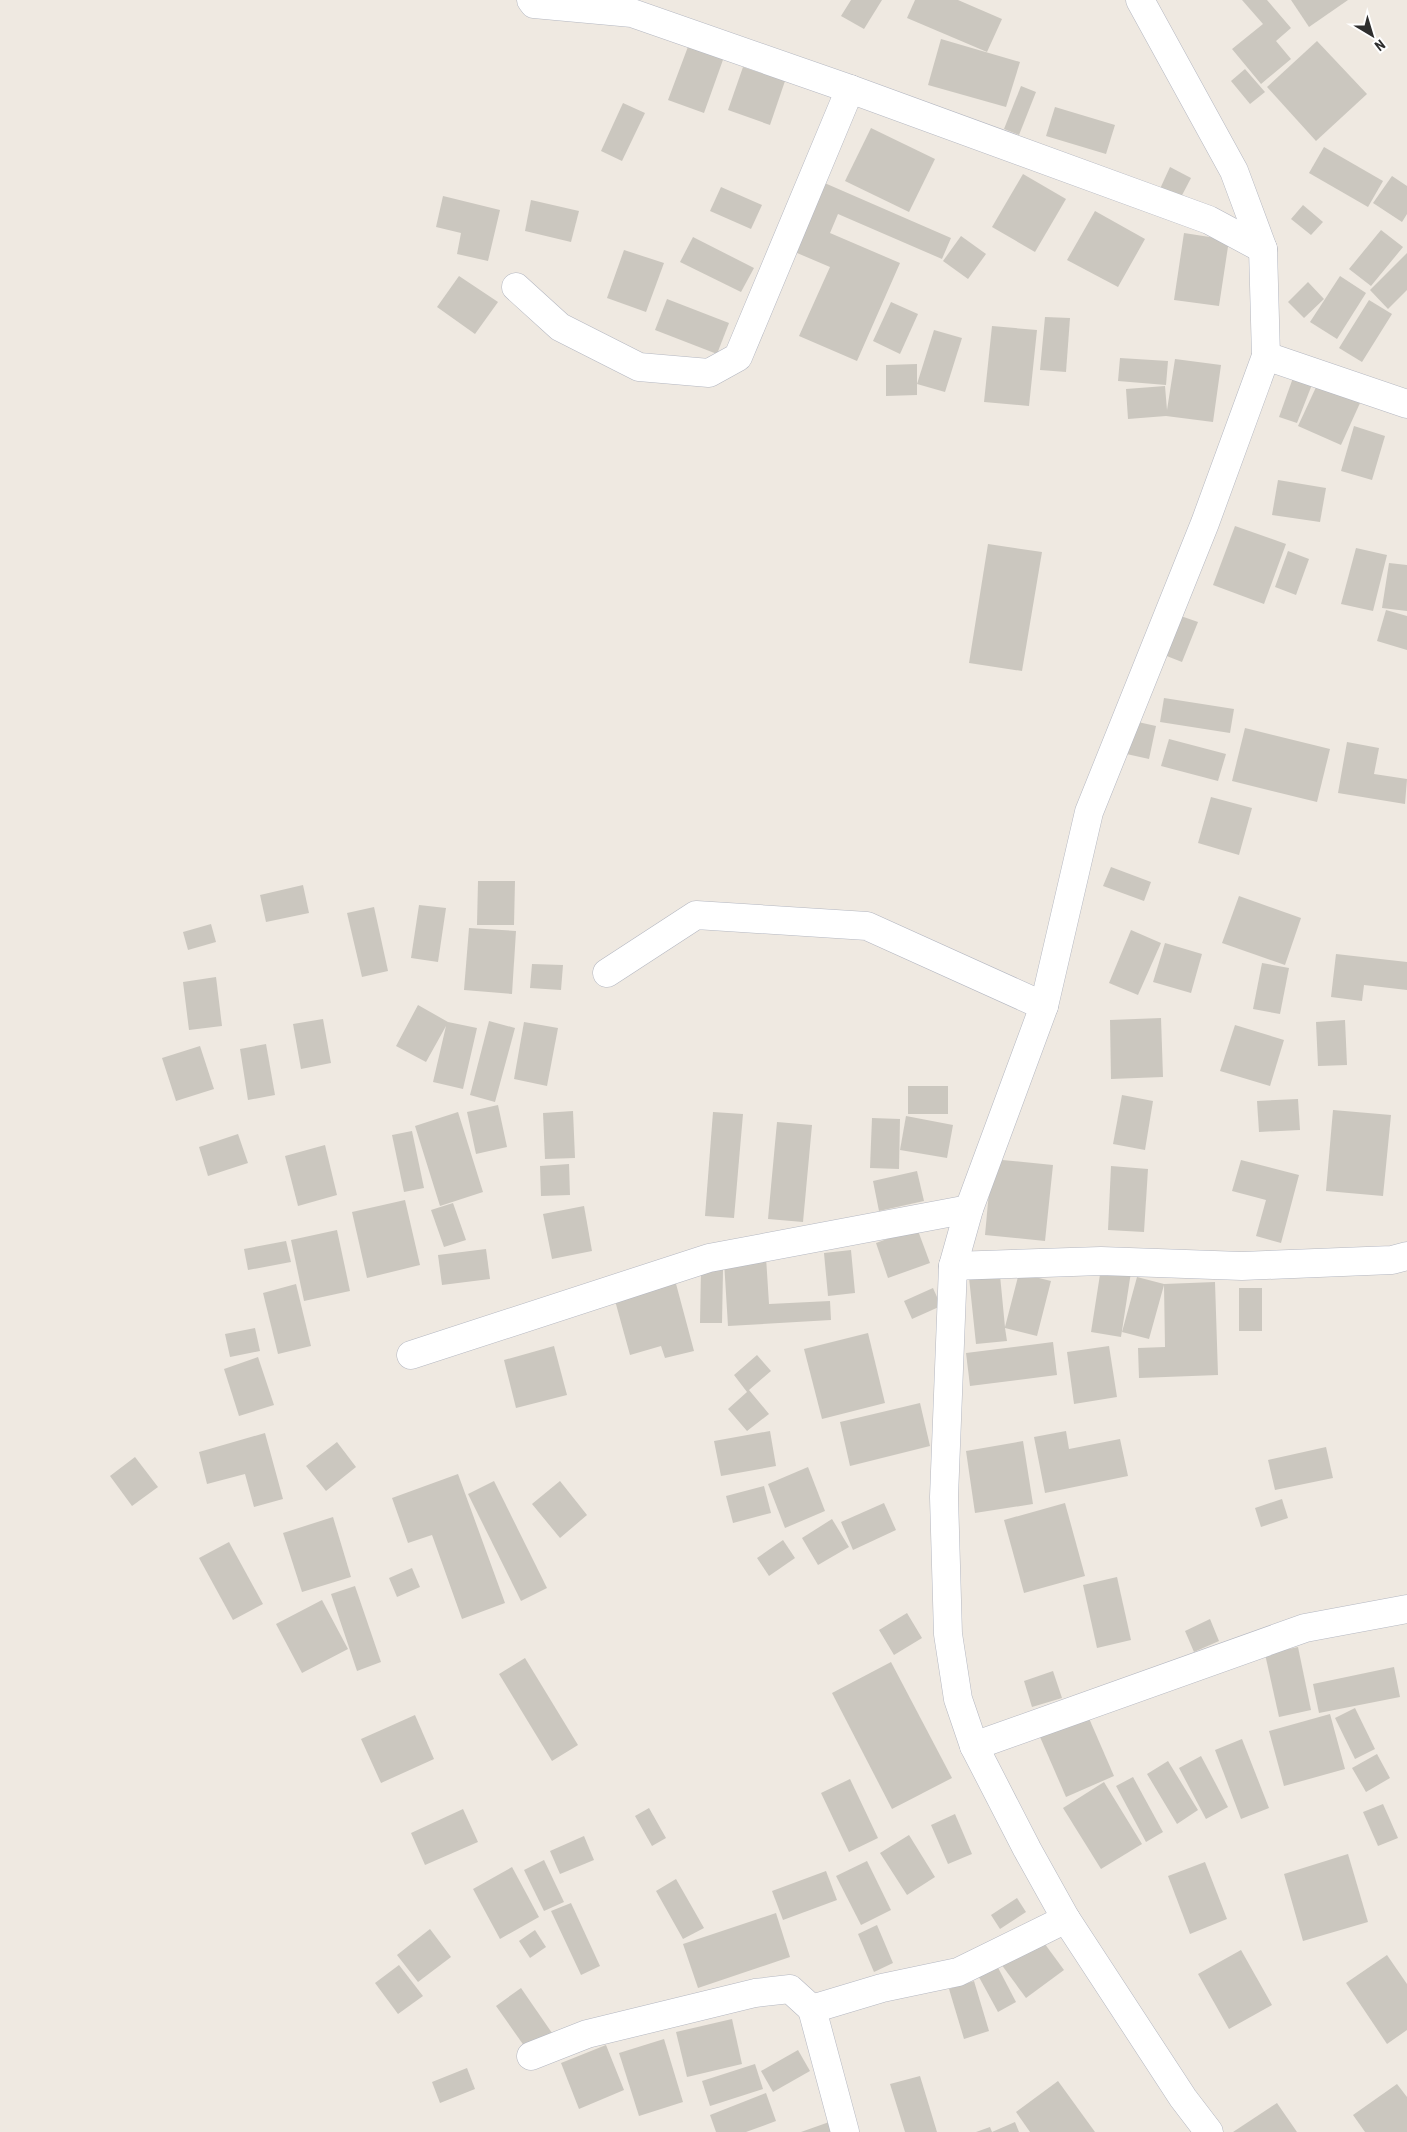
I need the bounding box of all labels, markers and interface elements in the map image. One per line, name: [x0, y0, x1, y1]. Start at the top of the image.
north arrow: [1347, 10, 1397, 60]
text: N: [1372, 36, 1388, 54]

